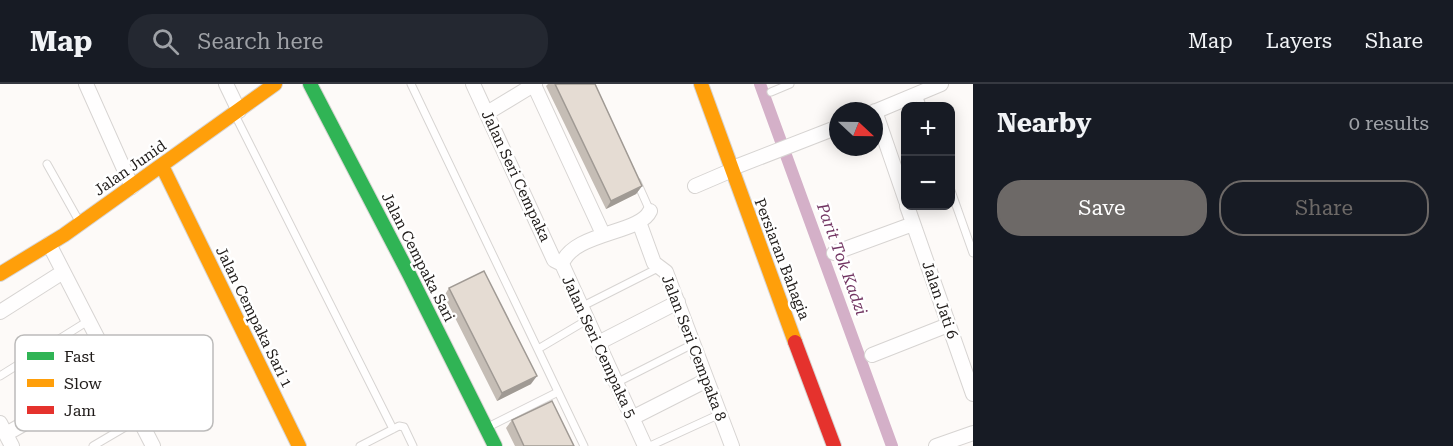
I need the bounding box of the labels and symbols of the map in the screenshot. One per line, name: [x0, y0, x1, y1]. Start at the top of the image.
north arrow: [829, 102, 883, 156]
street label: Jalan Seri Cempaka: [478, 108, 554, 244]
street label: Jalan Junid: [90, 136, 170, 200]
street label: Jalan Cempaka Sari: [378, 189, 458, 325]
street label: Persiaran Bahagia: [751, 196, 813, 322]
water label: Parit Tok Kadzi: [813, 199, 871, 318]
street label: Jalan Cempaka Sari 1: [212, 244, 296, 390]
street label: Jalan Jati 6: [918, 259, 962, 341]
street label: Jalan Seri Cempaka 8: [658, 272, 730, 424]
street label: Jalan Seri Cempaka 5: [558, 273, 640, 421]
legend: [15, 335, 213, 431]
text: Fast: [64, 347, 95, 366]
text: Slow: [64, 374, 102, 393]
text: Jam: [64, 401, 96, 420]

